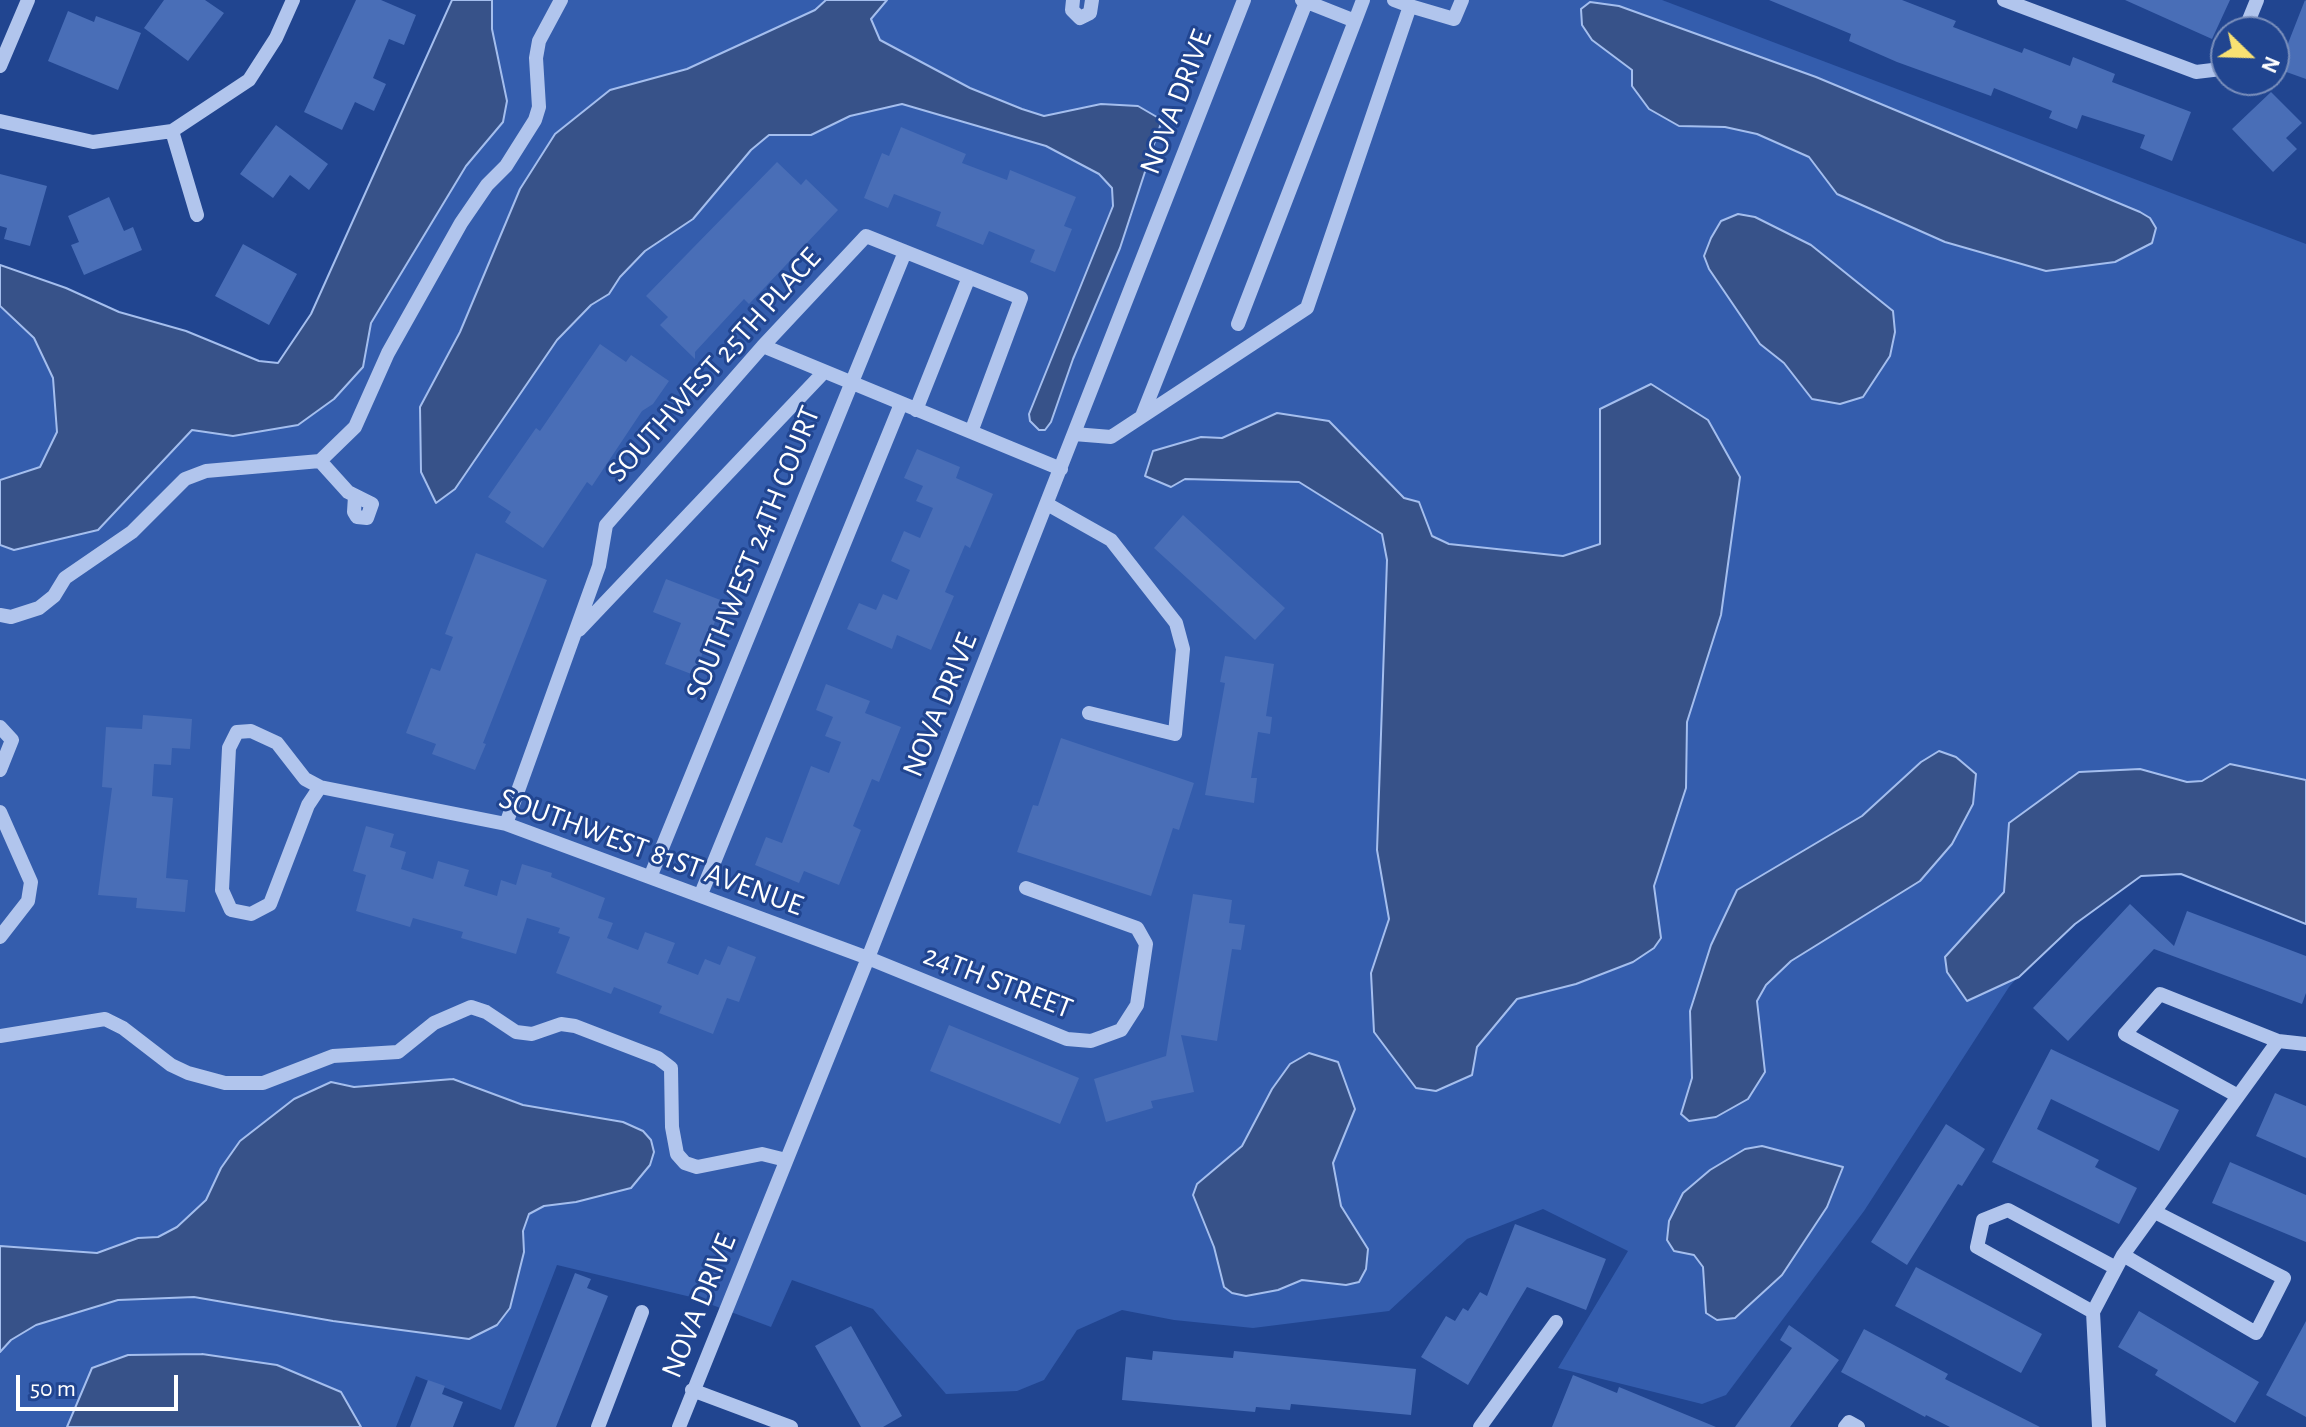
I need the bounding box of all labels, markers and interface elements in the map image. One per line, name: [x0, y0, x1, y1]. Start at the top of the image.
north arrow: [2210, 16, 2290, 96]
street label: NOVA DRIVE: [1132, 25, 1220, 179]
text: N: [2257, 53, 2283, 76]
street label: SOUTHWEST 25TH PLACE: [599, 240, 829, 490]
street label: SOUTHWEST 24TH COURT: [678, 401, 828, 705]
street label: NOVA DRIVE: [895, 628, 985, 782]
street label: SOUTHWEST 81ST AVENUE: [494, 780, 808, 924]
street label: 24TH STREET: [918, 937, 1078, 1027]
street label: NOVA DRIVE: [654, 1229, 744, 1383]
scale bar: [20, 1359, 182, 1409]
text: 50 m: [30, 1377, 76, 1401]

